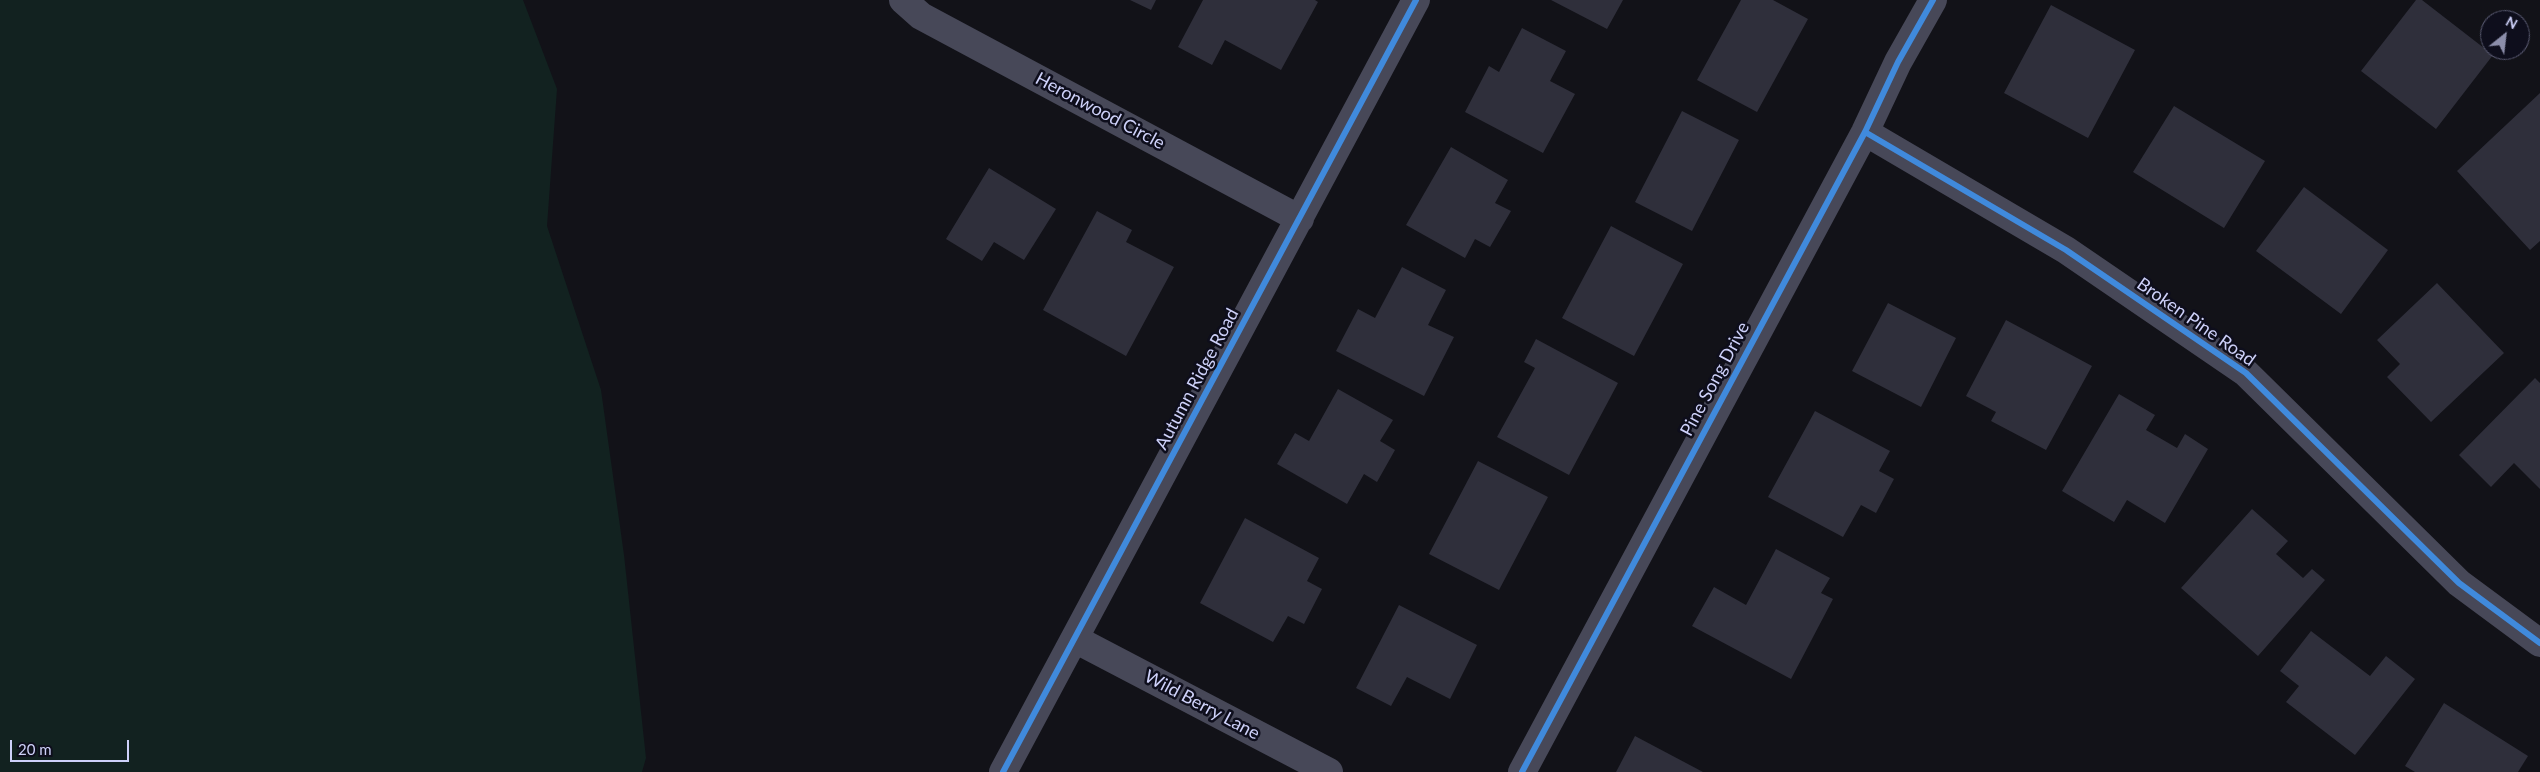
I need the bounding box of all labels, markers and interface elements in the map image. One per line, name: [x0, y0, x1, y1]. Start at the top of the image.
north arrow: [2480, 10, 2530, 60]
text: N: [2503, 12, 2521, 32]
street label: Heronwood Circle: [1032, 68, 1168, 154]
street label: Broken Pine Road: [2133, 273, 2259, 371]
street label: Autumn Ridge Road: [1151, 305, 1243, 453]
street label: Pine Song Drive: [1676, 318, 1754, 440]
street label: Wild Berry Lane: [1141, 666, 1263, 744]
scale bar: [12, 730, 131, 762]
text: 20 m: [18, 740, 52, 758]

